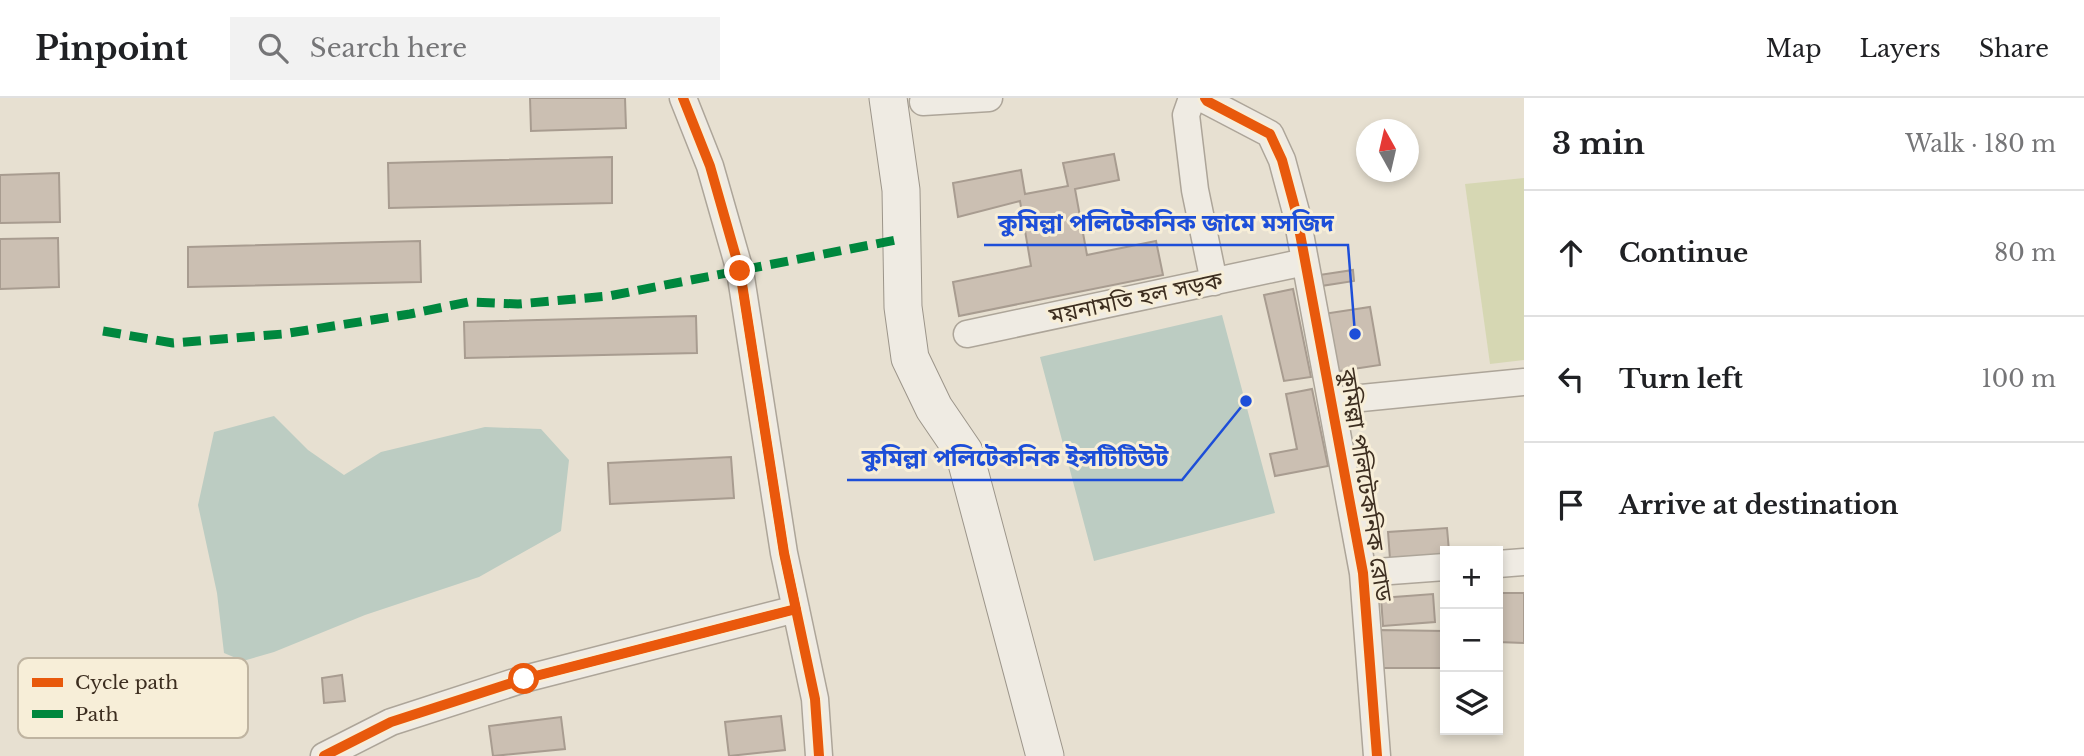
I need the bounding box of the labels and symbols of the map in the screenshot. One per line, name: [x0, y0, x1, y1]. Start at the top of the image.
north arrow: [1356, 119, 1419, 182]
callout: কুমিল্লা পলিটেকনিক জামে মসজিদ: [984, 200, 1348, 245]
text: কুমিল্লা পলিটেকনিক জামে মসজিদ: [997, 208, 1334, 237]
route end: [724, 255, 755, 286]
street label: ময়নামতি হল সড়ক: [1046, 266, 1226, 330]
street label: কুমিল্লা পলিটেকনিক রোড: [1334, 366, 1398, 604]
callout: কুমিল্লা পলিটেকনিক ইন্সটিটিউট: [847, 435, 1182, 480]
text: কুমিল্লা পলিটেকনিক ইন্সটিটিউট: [861, 443, 1169, 472]
legend: [18, 658, 248, 738]
route start: [508, 663, 539, 694]
text: Cycle path: [75, 671, 178, 694]
text: Path: [75, 703, 119, 726]

